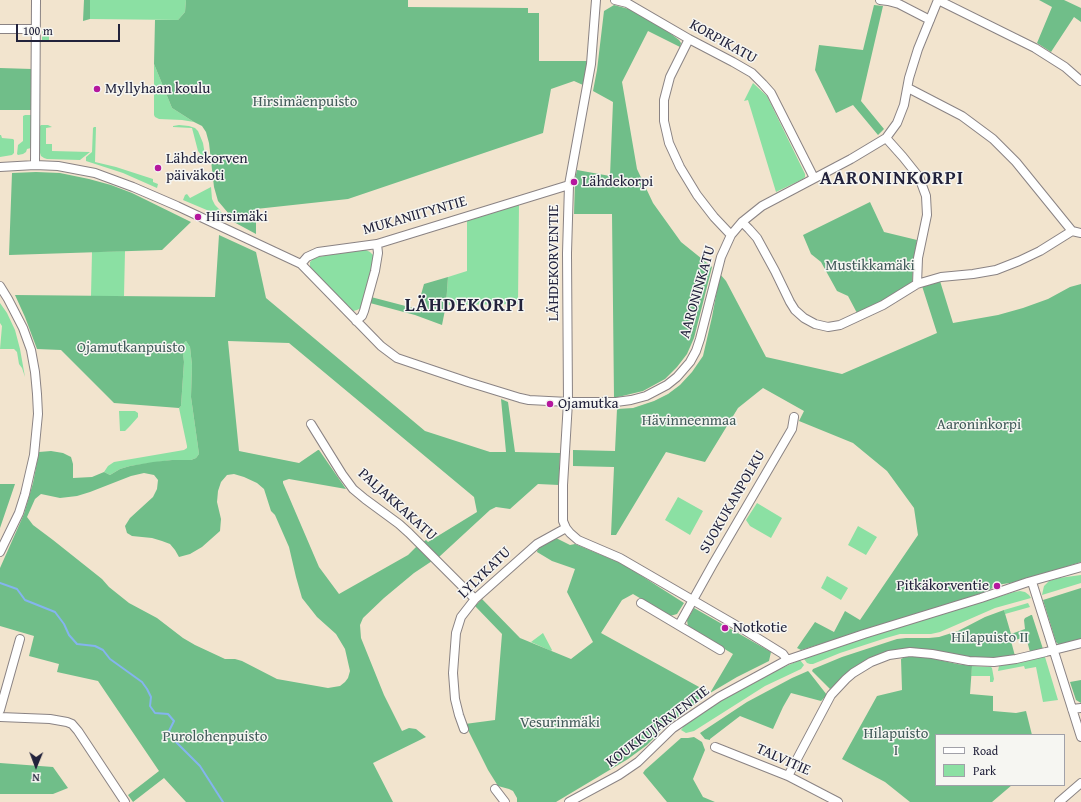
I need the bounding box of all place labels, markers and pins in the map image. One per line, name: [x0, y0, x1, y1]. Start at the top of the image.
place label: Myllyhaan koulu: [105, 80, 210, 98]
marker: Myllyhaan koulu: [92, 84, 102, 94]
place label: Lähdekorven päiväkoti: [166, 150, 248, 185]
marker: Lähdekorven päiväkoti: [153, 163, 163, 173]
place label: Lähdekorpi: [582, 173, 653, 191]
marker: Lähdekorpi: [569, 177, 579, 187]
place label: Hirsimäki: [206, 208, 268, 226]
marker: Hirsimäki: [193, 212, 203, 222]
place label: Ojamutka: [558, 395, 619, 413]
marker: Ojamutka: [545, 399, 555, 409]
place label: Pitkäkorventie: [896, 577, 989, 595]
marker: Pitkäkorventie: [992, 581, 1002, 591]
place label: Notkotie: [733, 619, 787, 637]
marker: Notkotie: [720, 623, 730, 633]

